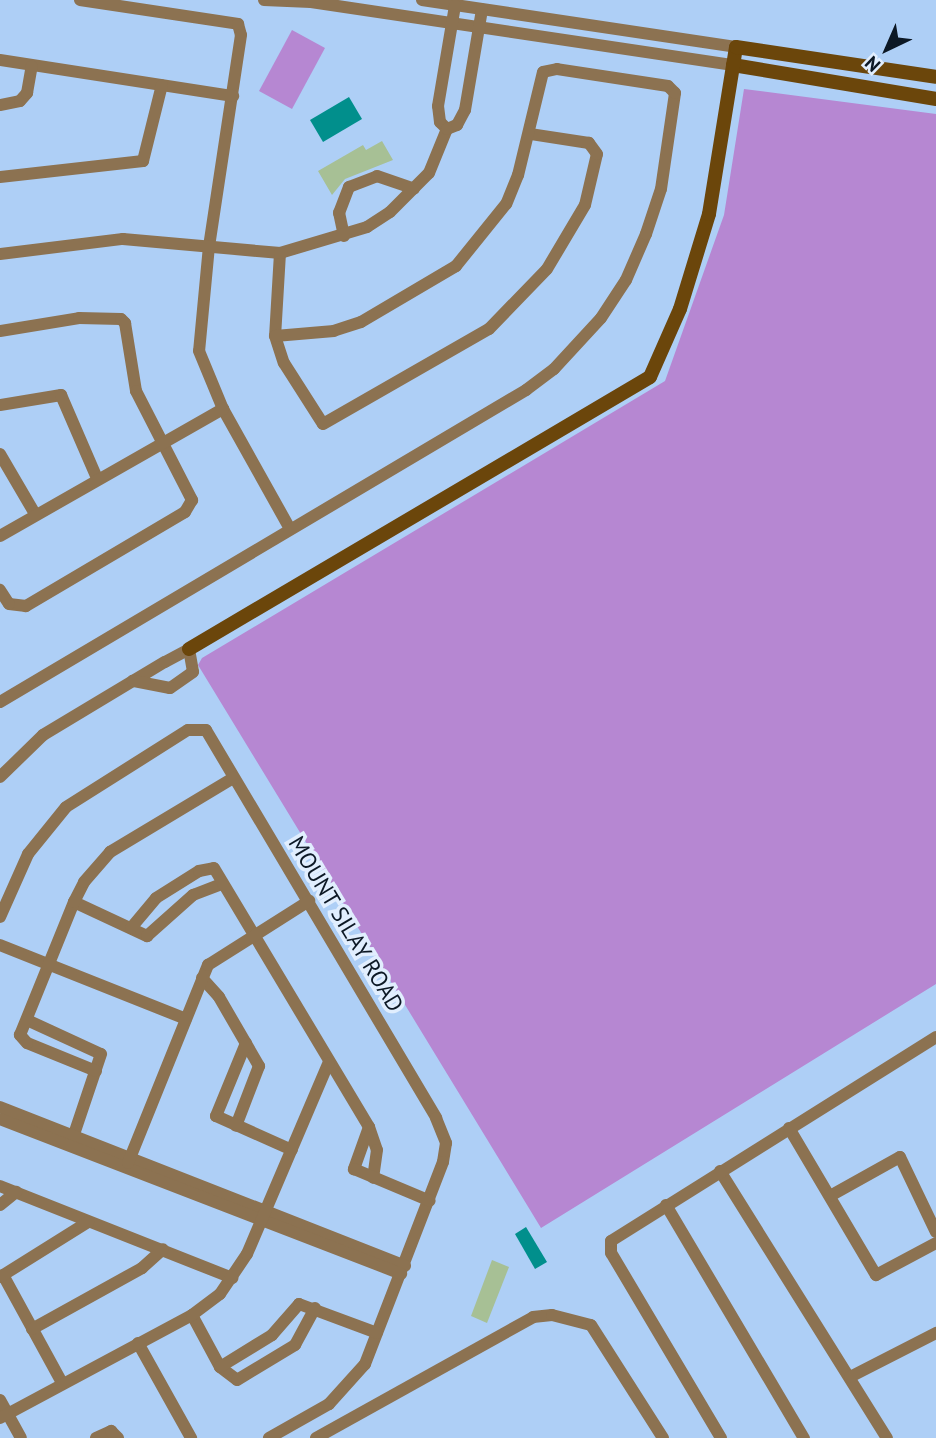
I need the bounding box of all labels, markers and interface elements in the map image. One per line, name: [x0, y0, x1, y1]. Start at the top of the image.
north arrow: [852, 14, 922, 84]
text: N: [860, 51, 885, 77]
street label: MOUNT SILAY ROAD: [282, 831, 410, 1017]

